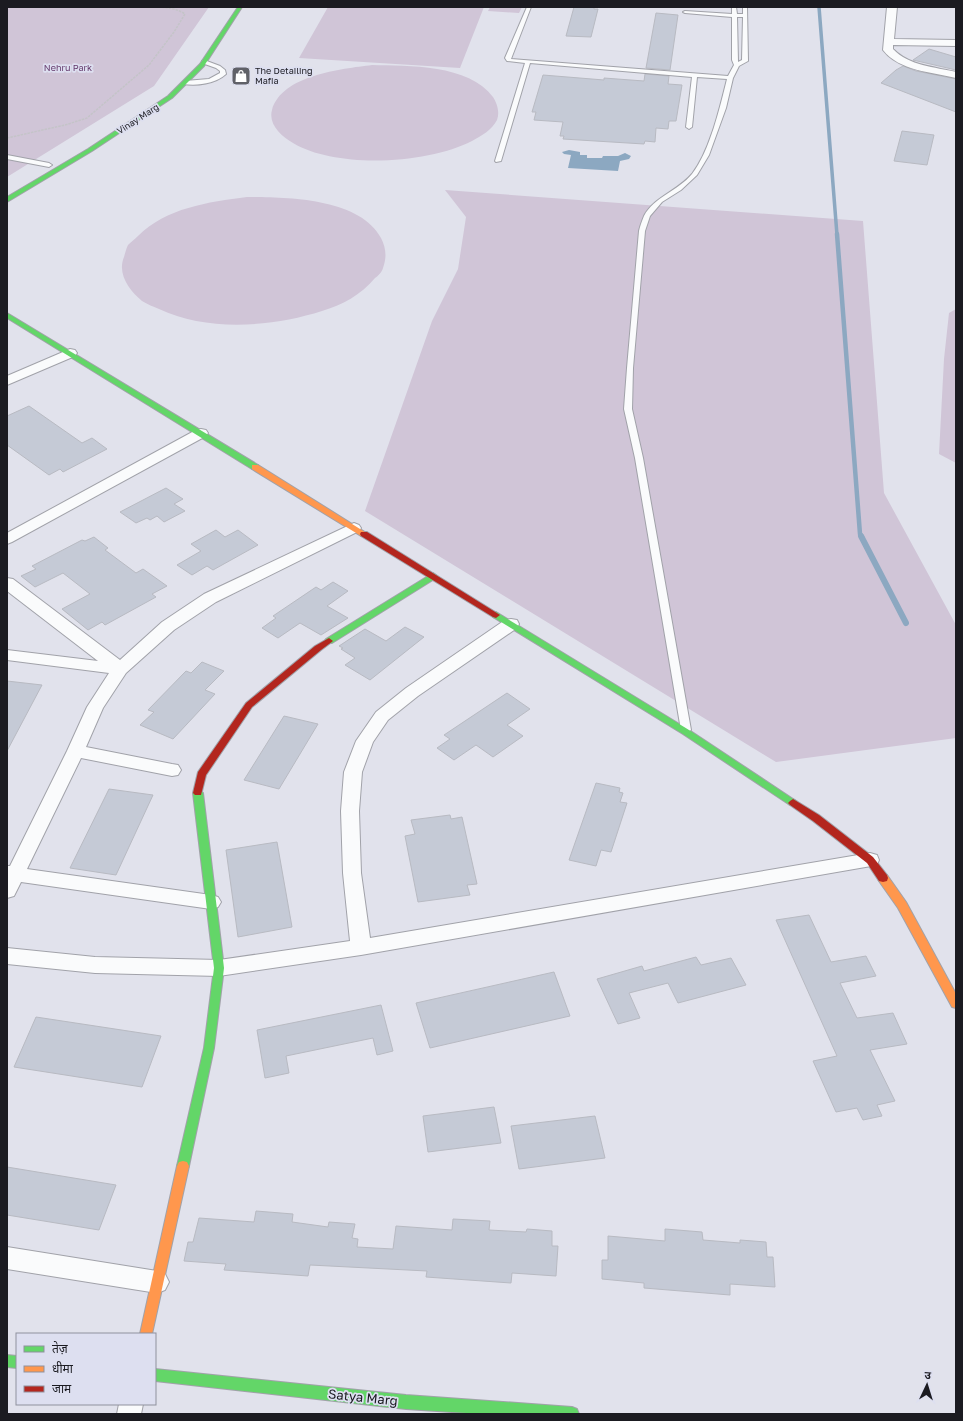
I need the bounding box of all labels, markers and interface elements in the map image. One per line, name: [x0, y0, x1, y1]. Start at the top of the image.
park label: Nehru Park: [44, 62, 92, 73]
shop icon: The Detailing Mafia: [230, 65, 252, 87]
place label: The Detailing Mafia: [255, 65, 313, 86]
street label: Vinay Marg: [115, 101, 161, 136]
legend: [16, 1333, 156, 1405]
text: तेज़: [52, 1341, 69, 1356]
text: धीमा: [52, 1361, 74, 1376]
north arrow: [907, 1365, 947, 1405]
text: उ: [924, 1368, 932, 1381]
text: जाम: [52, 1381, 72, 1396]
street label: Satya Marg: [327, 1385, 399, 1409]

